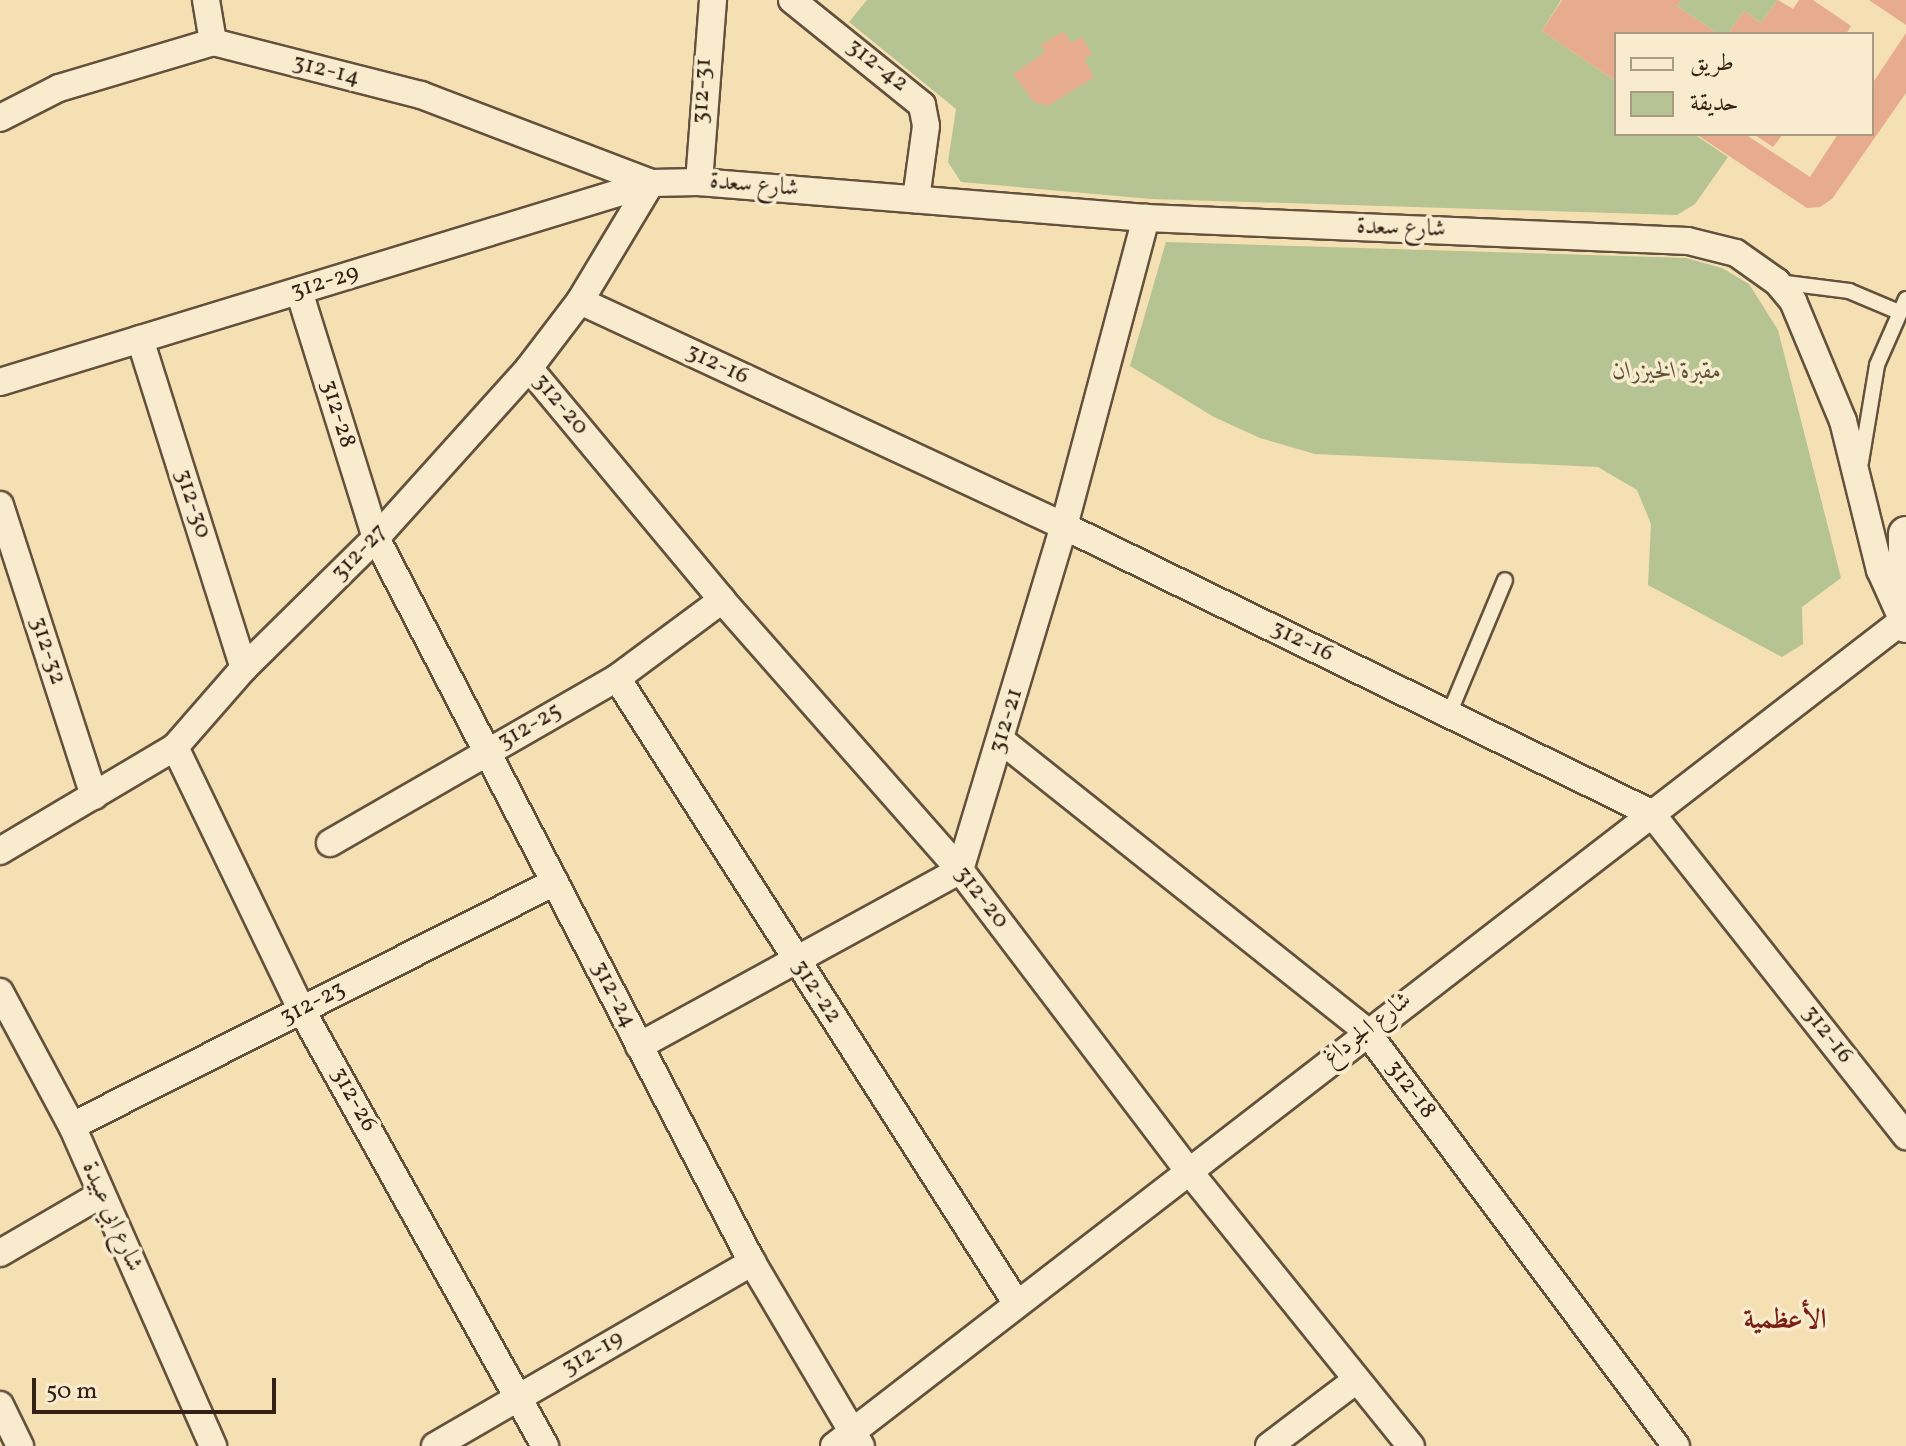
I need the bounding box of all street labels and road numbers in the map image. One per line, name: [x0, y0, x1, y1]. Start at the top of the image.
street label: 312-42: [840, 33, 914, 99]
street label: 312-14: [289, 49, 363, 93]
street label: 312-31: [687, 57, 719, 125]
street label: شارع سعدة: [708, 168, 800, 204]
street label: شارع سعدة: [1356, 213, 1446, 245]
street label: 312-29: [287, 259, 363, 307]
street label: 312-16: [681, 338, 753, 392]
street label: 312-20: [526, 368, 594, 442]
street label: 312-28: [313, 376, 361, 452]
street label: 312-30: [167, 466, 217, 542]
street label: 312-27: [326, 518, 394, 588]
street label: 312-32: [23, 613, 71, 689]
street label: 312-16: [1266, 615, 1338, 669]
street label: 312-21: [983, 685, 1031, 757]
street label: 312-25: [493, 697, 567, 757]
street label: 312-20: [948, 861, 1014, 935]
street label: 312-22: [785, 955, 847, 1029]
street label: 312-24: [584, 957, 642, 1033]
street label: 312-23: [276, 975, 350, 1033]
street label: شارع الجرداغ: [1318, 987, 1418, 1073]
street label: 312-16: [1795, 1000, 1859, 1070]
street label: 312-18: [1379, 1055, 1441, 1125]
street label: 312-26: [324, 1063, 382, 1137]
street label: شارع ابي عبيدة: [74, 1158, 148, 1276]
street label: 312-19: [557, 1325, 629, 1383]

